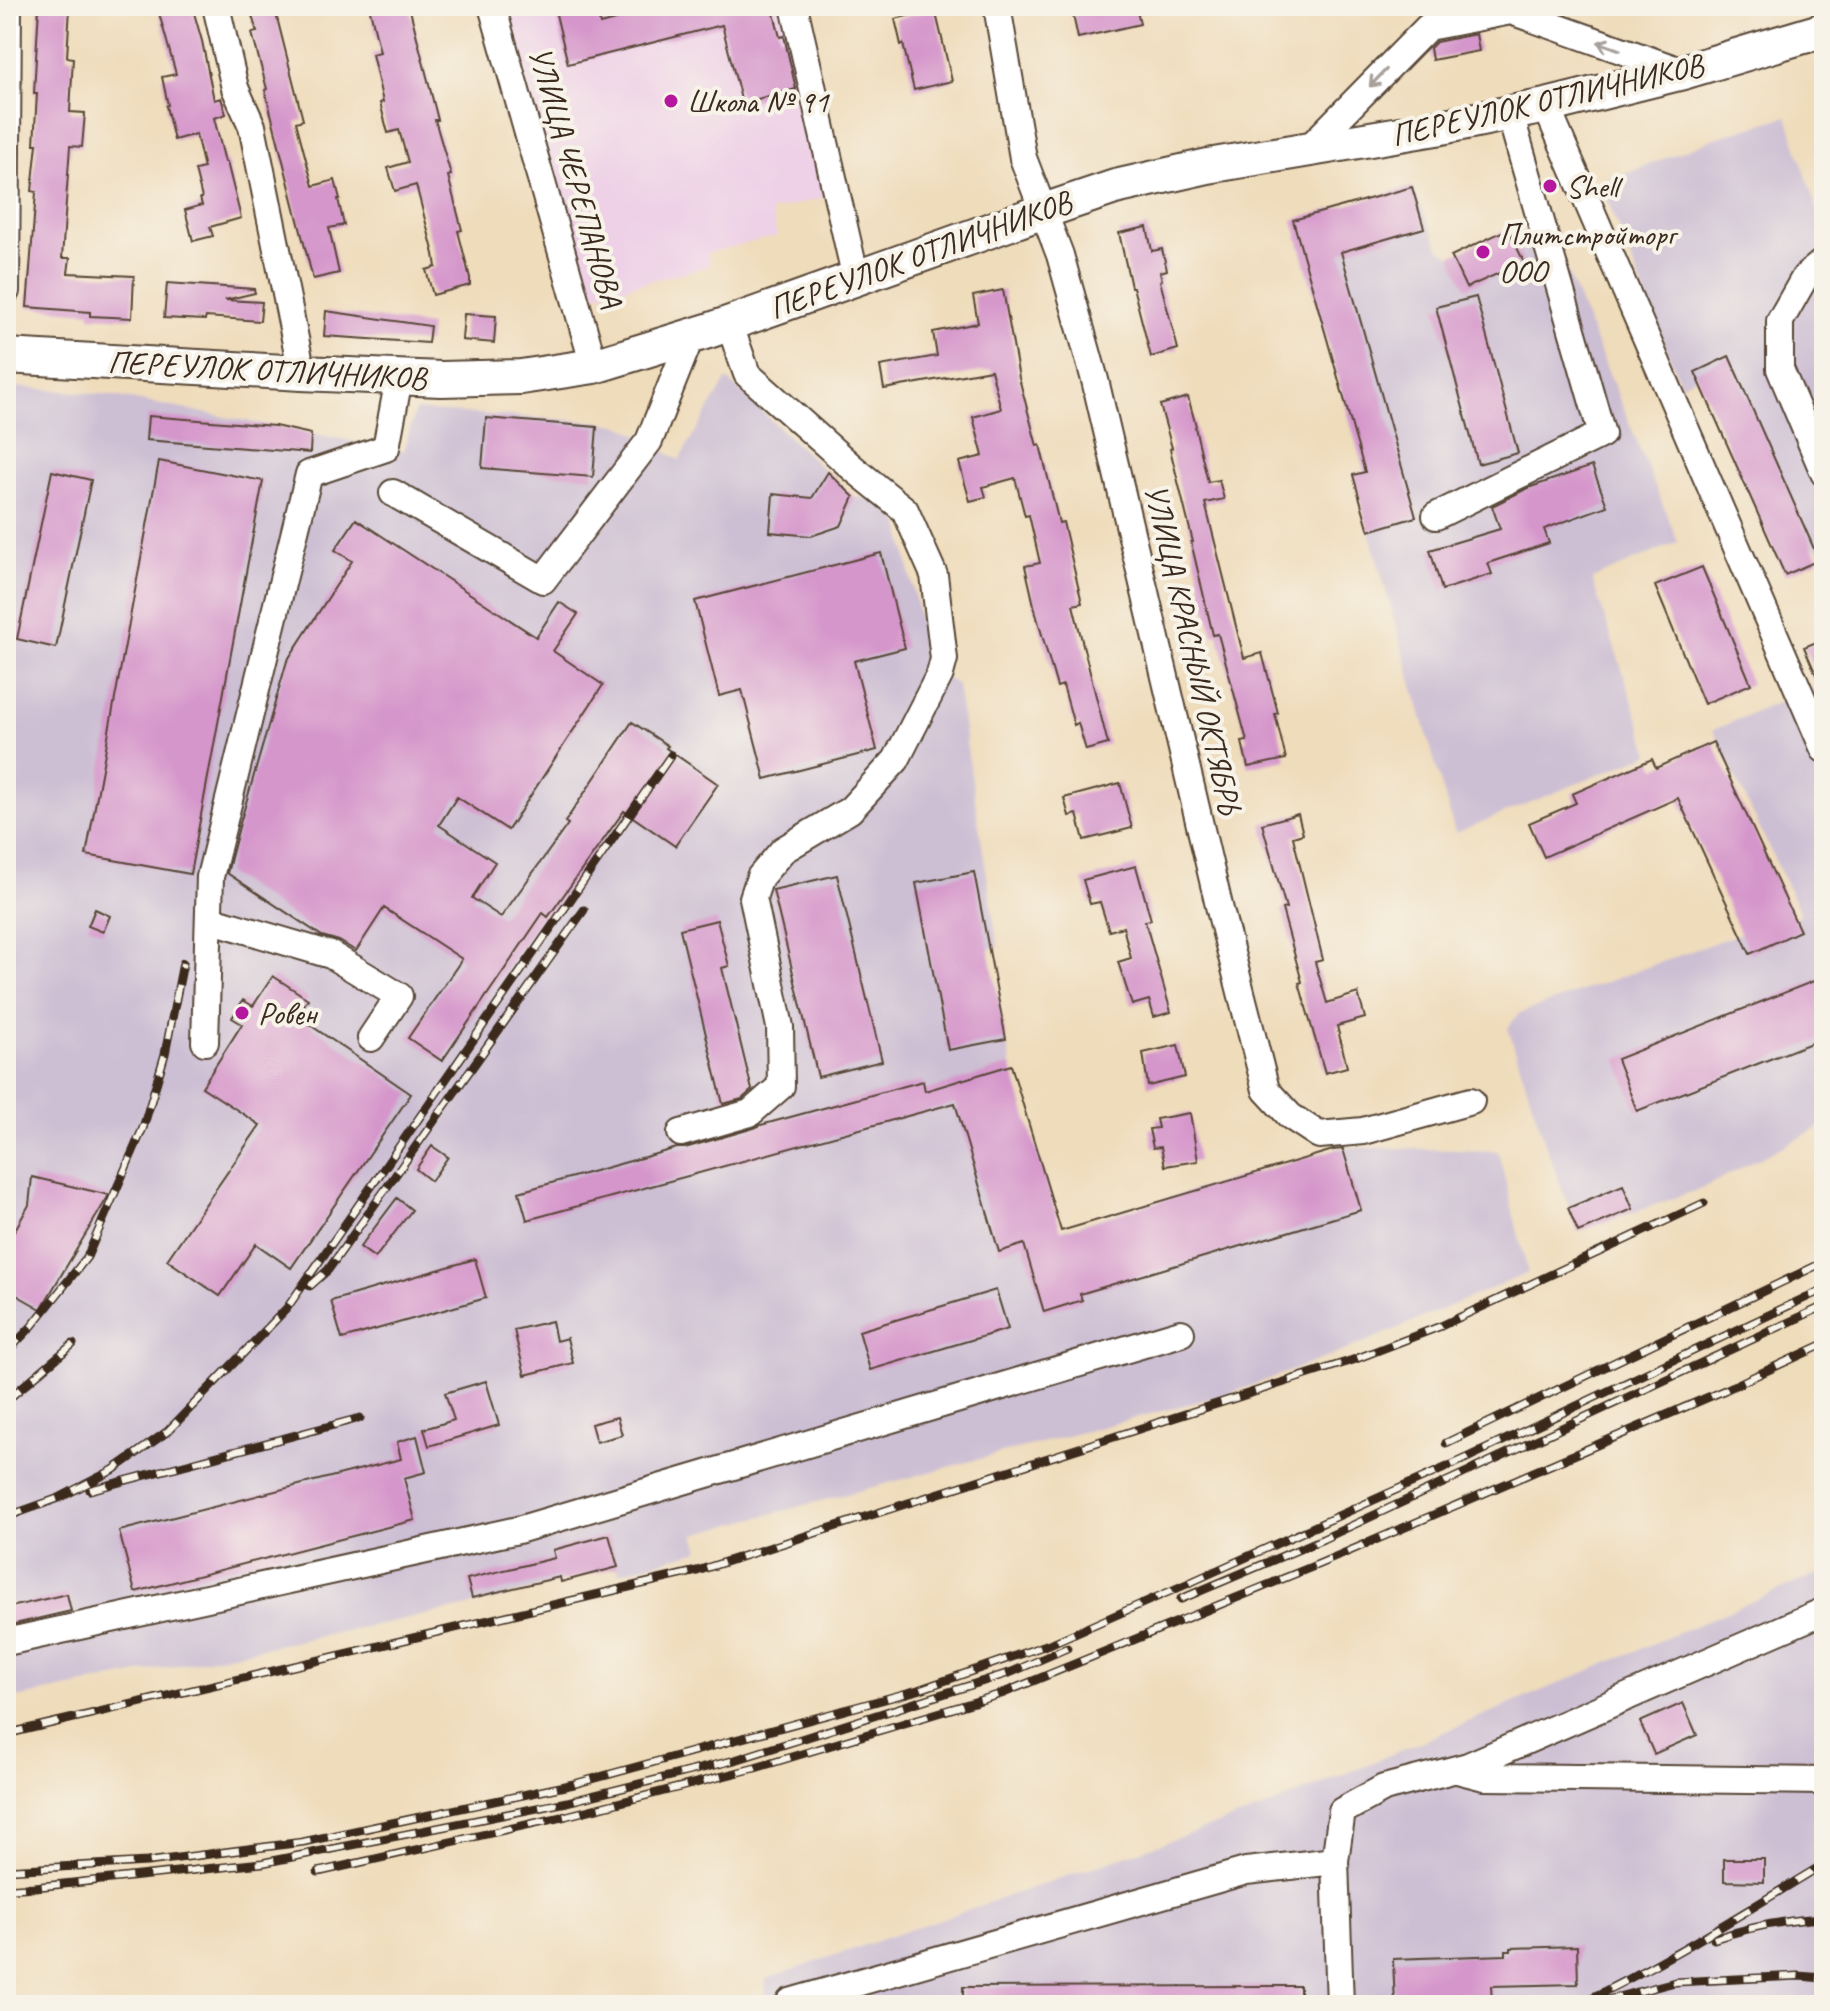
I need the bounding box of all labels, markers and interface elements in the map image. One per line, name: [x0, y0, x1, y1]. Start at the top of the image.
one-way arrow: [1597, 38, 1622, 52]
street label: УЛИЦА ЧЕРЕПАНОВА: [519, 42, 633, 313]
street label: ПЕРЕУЛОК ОТЛИЧНИКОВ: [1387, 44, 1709, 156]
one-way arrow: [1369, 68, 1388, 87]
place label: Школа № 91: [687, 81, 830, 122]
marker: Школа № 91: [662, 92, 680, 110]
place label: Shell: [1566, 166, 1624, 207]
marker: Shell: [1541, 177, 1559, 195]
street label: ПЕРЕУЛОК ОТЛИЧНИКОВ: [763, 180, 1079, 329]
place label: Плитстройторг ООО: [1499, 214, 1679, 292]
marker: Плитстройторг ООО: [1474, 243, 1492, 261]
street label: ПЕРЕУЛОК ОТЛИЧНИКОВ: [107, 341, 430, 399]
street label: УЛИЦА КРАСНЫЙ ОКТЯБРЬ: [1135, 480, 1251, 820]
place label: Ровен: [258, 993, 319, 1034]
marker: Ровен: [233, 1004, 251, 1022]

